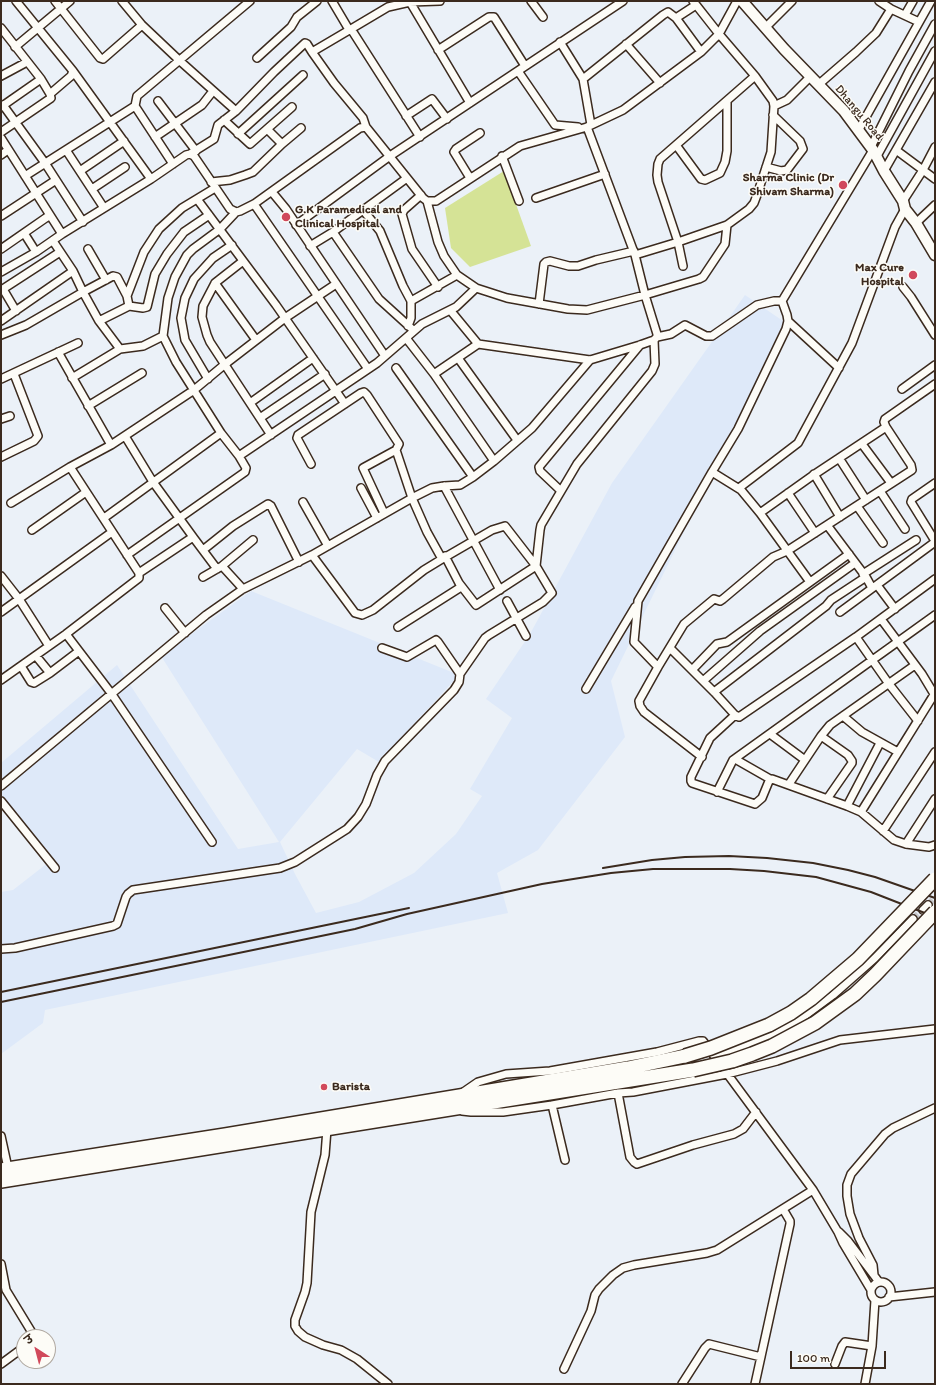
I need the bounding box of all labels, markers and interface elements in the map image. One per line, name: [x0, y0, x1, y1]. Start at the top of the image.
street label: Dhangu Road: [832, 82, 886, 144]
place label: Sharma Clinic (Dr Shivam Sharma): [743, 171, 834, 199]
marker: Sharma Clinic (Dr Shivam Sharma): [837, 179, 849, 191]
place label: G.K Paramedical and Clinical Hospital: [295, 203, 402, 231]
marker: G.K Paramedical and Clinical Hospital: [280, 211, 292, 223]
place label: Max Cure Hospital: [855, 261, 904, 289]
marker: Max Cure Hospital: [907, 269, 919, 281]
place label: Barista: [332, 1080, 370, 1094]
marker: Barista: [319, 1082, 329, 1092]
north arrow: [16, 1329, 56, 1369]
text: उ: [22, 1332, 36, 1347]
scale bar: [792, 1343, 888, 1369]
text: 100 m: [797, 1351, 830, 1365]

